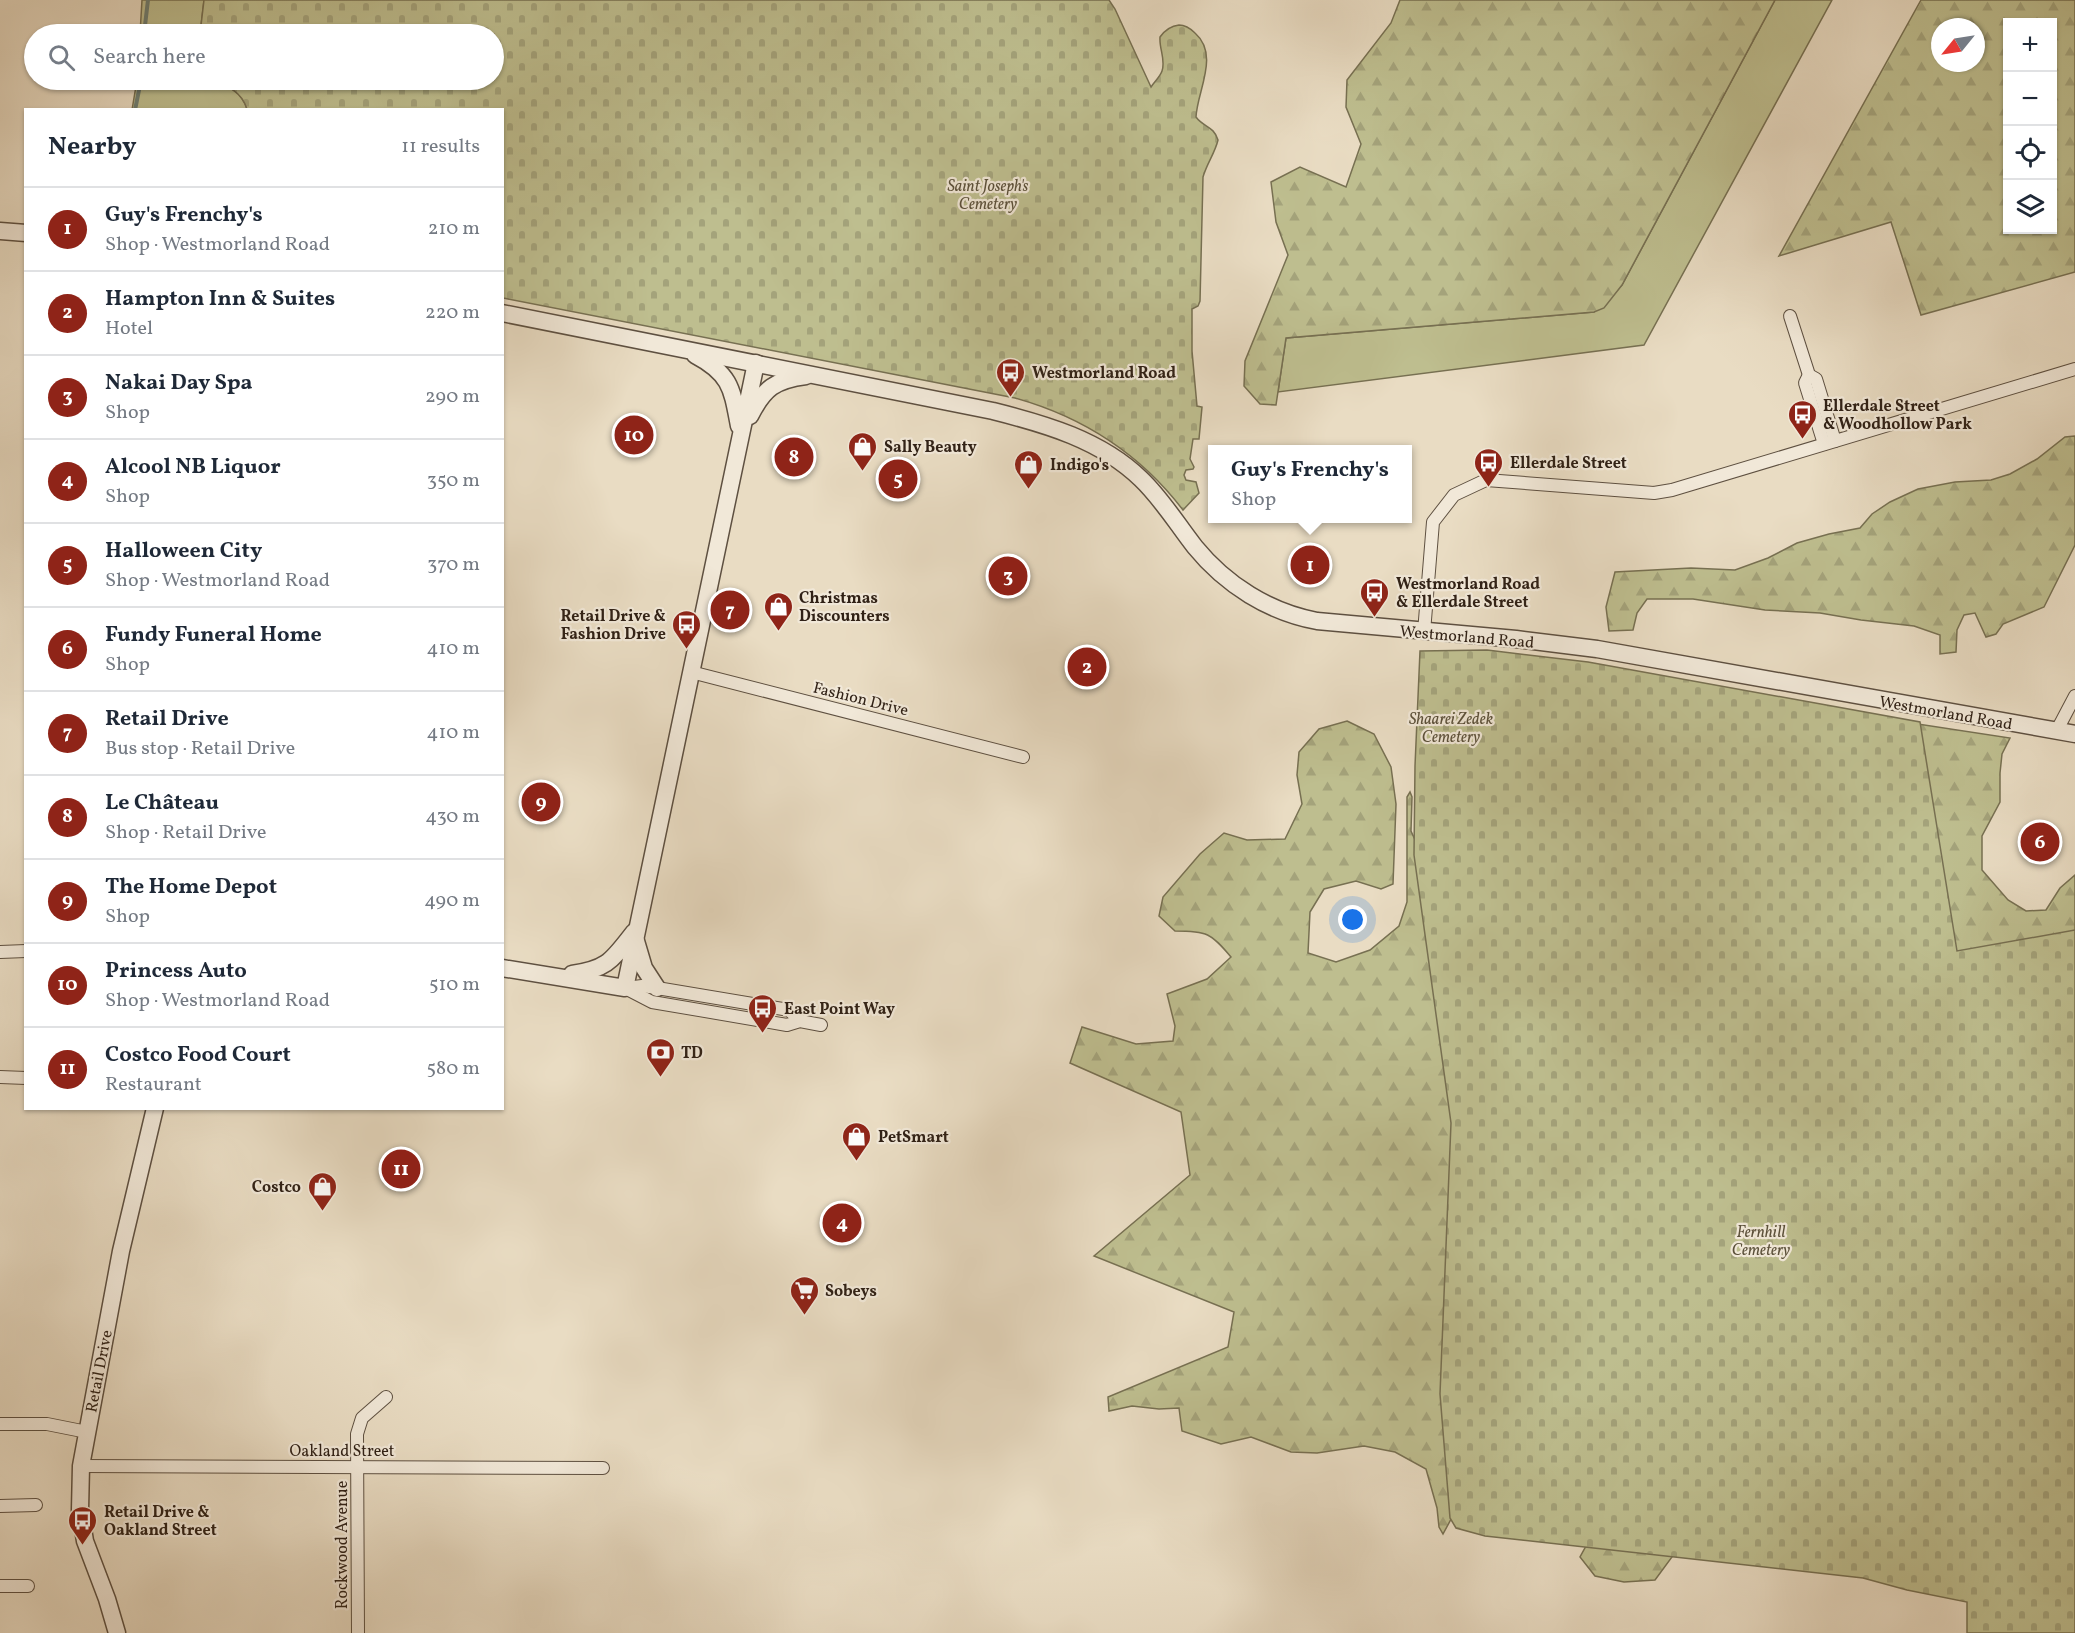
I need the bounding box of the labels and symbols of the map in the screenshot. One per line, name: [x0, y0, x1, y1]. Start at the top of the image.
north arrow: [1931, 18, 1985, 72]
park label: Saint Joseph's Cemetery: [947, 176, 1029, 216]
bus stop icon: Westmorland Road: [995, 356, 1027, 398]
place label: Westmorland Road: [1032, 363, 1176, 385]
place label: Ellerdale Street & Woodhollow Park: [1823, 396, 1972, 436]
bus stop icon: Ellerdale Street & Woodhollow Park: [1786, 398, 1818, 440]
pin: 10: [614, 412, 654, 458]
shop icon: Sally Beauty: [847, 430, 879, 472]
pin: 8: [774, 434, 814, 480]
place label: Sally Beauty: [884, 437, 977, 459]
bus stop icon: Ellerdale Street: [1473, 446, 1505, 488]
shop icon: Indigo's: [1013, 448, 1045, 490]
place label: Ellerdale Street: [1510, 453, 1627, 475]
place label: Indigo's: [1050, 455, 1109, 477]
pin: 5: [878, 456, 918, 502]
pin: 1: [1290, 542, 1330, 588]
pin: 3: [988, 554, 1028, 598]
place label: Westmorland Road & Ellerdale Street: [1396, 574, 1540, 614]
bus stop icon: Westmorland Road & Ellerdale Street: [1359, 576, 1391, 618]
pin: 7: [710, 588, 750, 632]
place label: Christmas Discounters: [799, 588, 890, 628]
shop icon: Christmas Discounters: [762, 590, 794, 632]
place label: Retail Drive & Fashion Drive: [560, 606, 666, 646]
bus stop icon: Retail Drive & Fashion Drive: [671, 608, 703, 650]
street label: Westmorland Road: [1399, 621, 1535, 655]
pin: 2: [1068, 644, 1106, 690]
street label: Fashion Drive: [810, 677, 911, 722]
street label: Westmorland Road: [1877, 691, 2014, 737]
park label: Shaarei Zedek Cemetery: [1409, 709, 1494, 749]
pin: 9: [522, 780, 560, 824]
pin: 6: [2020, 820, 2060, 864]
your location: [1338, 905, 1367, 934]
bus stop icon: East Point Way: [747, 992, 779, 1034]
place label: East Point Way: [784, 999, 895, 1021]
bank icon: TD: [644, 1036, 676, 1078]
place label: TD: [681, 1043, 703, 1065]
shop icon: PetSmart: [841, 1120, 873, 1162]
place label: PetSmart: [878, 1127, 949, 1149]
pin: 11: [382, 1146, 420, 1192]
shop icon: Costco: [306, 1170, 338, 1212]
place label: Costco: [252, 1177, 301, 1199]
pin: 4: [822, 1200, 862, 1246]
park label: Fernhill Cemetery: [1732, 1222, 1790, 1262]
supermarket icon: Sobeys: [788, 1274, 820, 1316]
place label: Sobeys: [825, 1281, 877, 1303]
street label: Retail Drive: [81, 1328, 119, 1415]
street label: Oakland Street: [290, 1441, 395, 1463]
street label: Rockwood Avenue: [332, 1481, 354, 1609]
place label: Retail Drive & Oakland Street: [104, 1502, 217, 1542]
bus stop icon: Retail Drive & Oakland Street: [67, 1504, 99, 1546]

